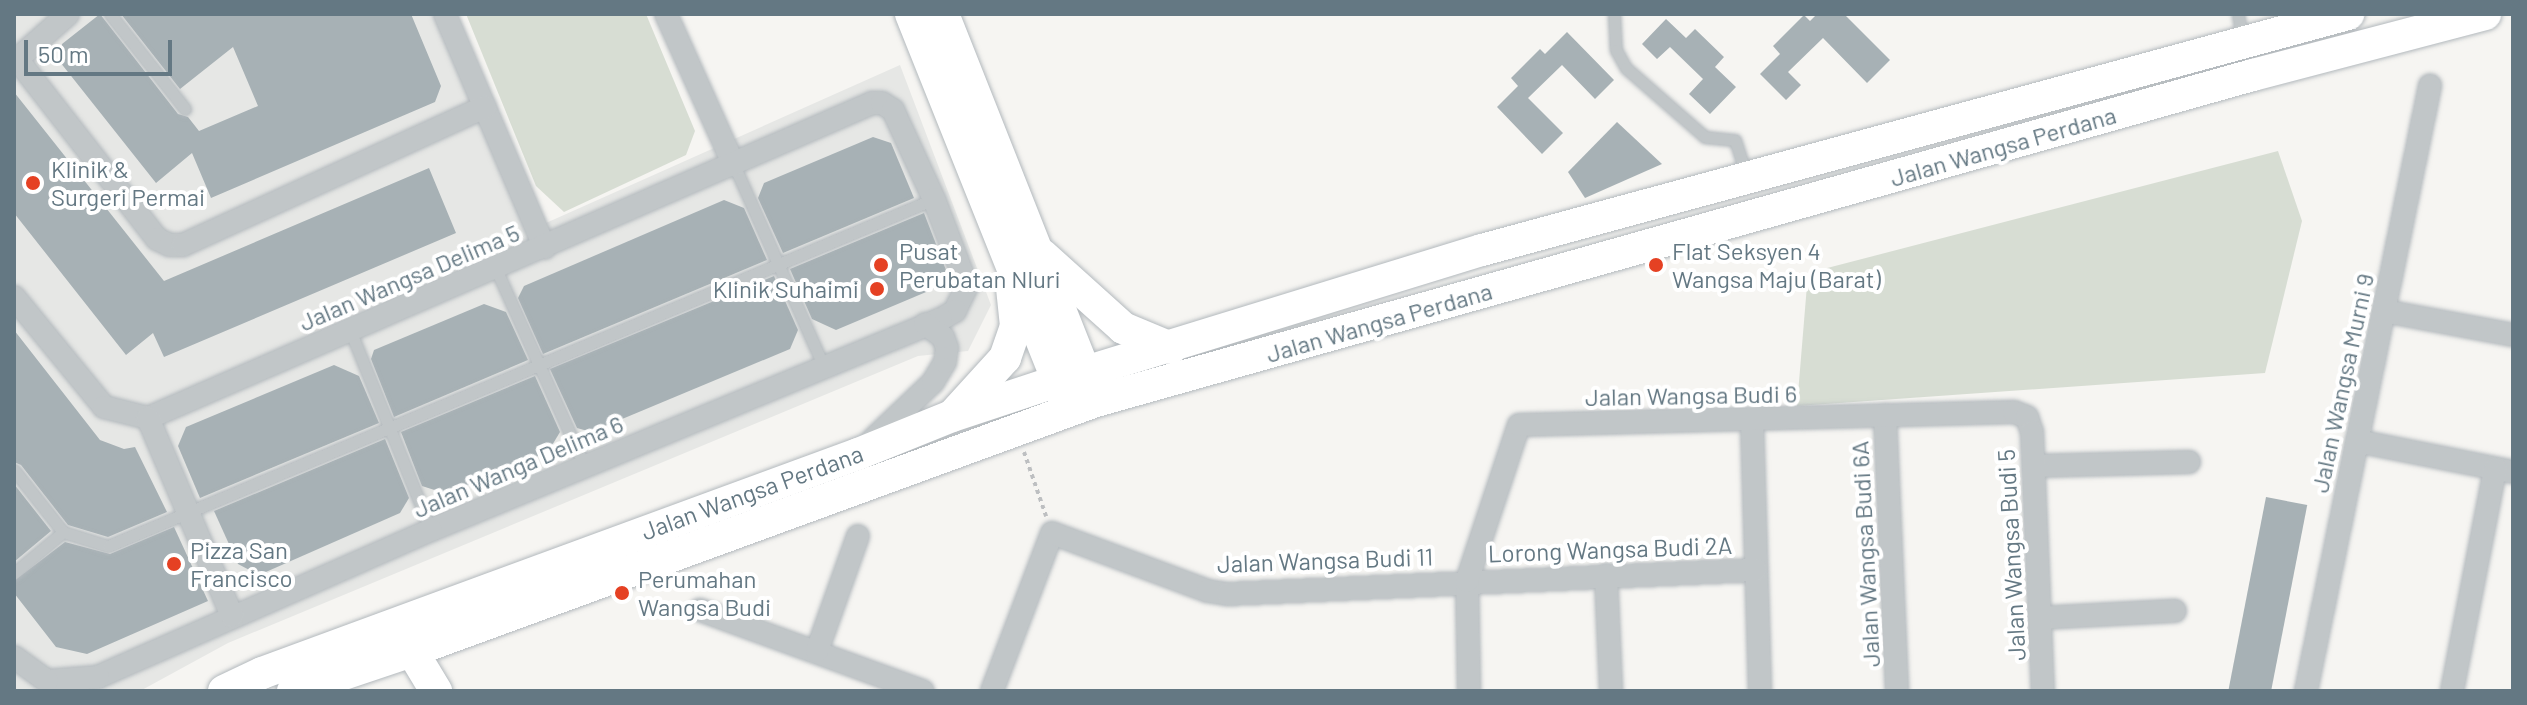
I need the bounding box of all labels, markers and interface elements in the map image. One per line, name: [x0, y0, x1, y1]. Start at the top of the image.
scale bar: [28, 24, 176, 74]
text: 50 m: [38, 39, 89, 68]
street label: Jalan Wangsa Perdana: [1887, 100, 2119, 192]
place label: Klinik & Surgeri Permai: [51, 155, 205, 211]
marker: Klinik & Surgeri Permai: [22, 172, 44, 194]
street label: Jalan Wangsa Delima 5: [295, 218, 523, 336]
place label: Pusat Perubatan Nluri: [899, 237, 1061, 293]
place label: Flat Seksyen 4 Wangsa Maju (Barat): [1672, 237, 1881, 293]
marker: Pusat Perubatan Nluri: [870, 254, 892, 276]
marker: Flat Seksyen 4 Wangsa Maju (Barat): [1647, 256, 1665, 274]
street label: Jalan Wangsa Murni 9: [2305, 271, 2379, 495]
place label: Klinik Suhaimi: [713, 275, 859, 303]
street label: Jalan Wangsa Perdana: [1263, 276, 1495, 368]
marker: Klinik Suhaimi: [866, 278, 888, 300]
street label: Jalan Wangsa Budi 6: [1585, 379, 1797, 411]
street label: Jalan Wanga Delima 6: [409, 409, 627, 523]
street label: Jalan Wangsa Perdana: [637, 438, 867, 546]
street label: Jalan Wangsa Budi 6A: [1845, 440, 1885, 668]
street label: Jalan Wangsa Budi 5: [1991, 448, 2031, 662]
street label: Lorong Wangsa Budi 2A: [1487, 530, 1733, 568]
place label: Pizza San Francisco: [190, 536, 293, 592]
street label: Jalan Wangsa Budi 11: [1216, 542, 1434, 578]
marker: Pizza San Francisco: [165, 555, 183, 573]
place label: Perumahan Wangsa Budi: [638, 565, 771, 621]
marker: Perumahan Wangsa Budi: [613, 584, 631, 602]

